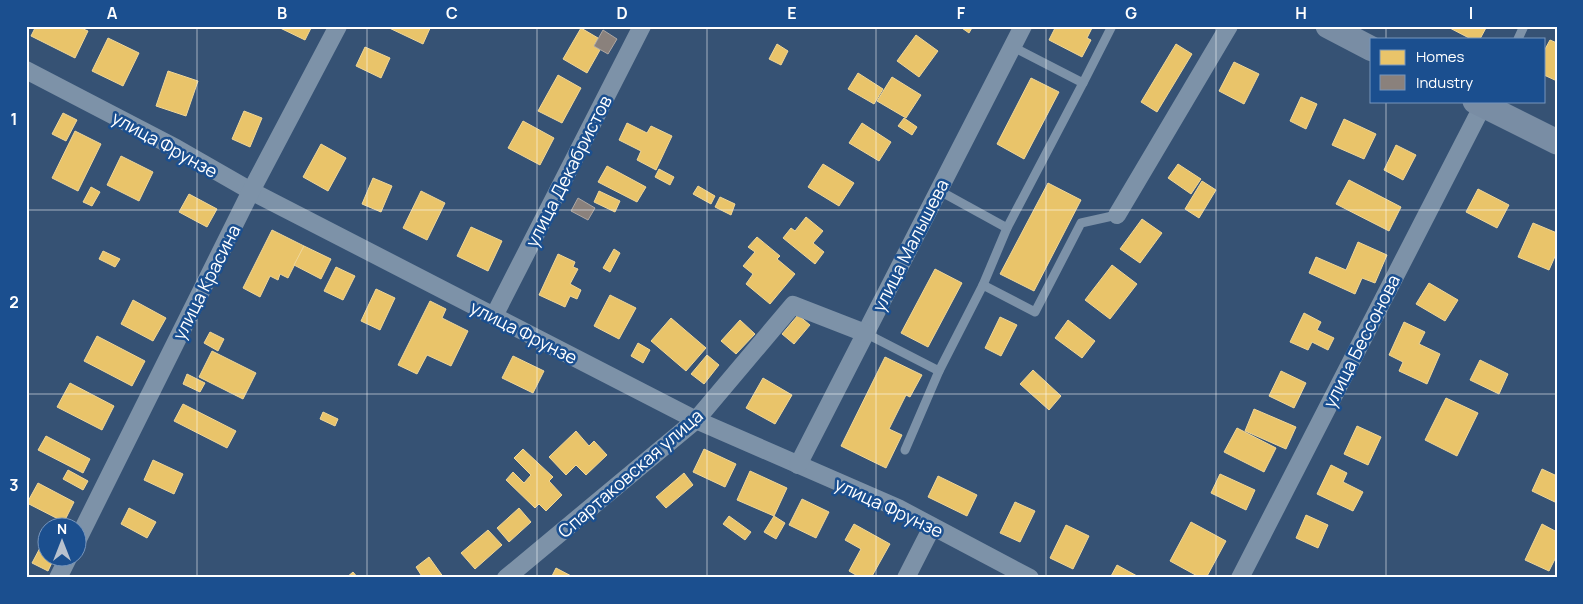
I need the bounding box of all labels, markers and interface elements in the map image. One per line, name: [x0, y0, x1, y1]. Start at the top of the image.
text: A: [107, 2, 118, 24]
text: B: [277, 2, 287, 24]
text: C: [446, 2, 458, 24]
text: D: [616, 2, 628, 24]
text: E: [787, 2, 797, 24]
text: F: [957, 2, 966, 24]
text: G: [1125, 2, 1137, 24]
text: H: [1295, 2, 1307, 24]
text: I: [1469, 2, 1473, 24]
legend: [1370, 38, 1546, 102]
text: Homes: [1416, 46, 1465, 67]
text: Industry: [1416, 72, 1473, 93]
street label: улица Декабристов: [519, 91, 617, 251]
street label: улица Фрунзе: [108, 105, 222, 183]
text: 1: [10, 108, 18, 130]
street label: улица Малышева: [866, 175, 954, 315]
street label: улица Красина: [167, 220, 245, 344]
street label: улица Бессонова: [1317, 270, 1405, 412]
text: 2: [9, 291, 19, 313]
street label: улица Фрунзе: [466, 295, 582, 369]
street label: Спартаковская улица: [552, 403, 708, 543]
street label: улица Фрунзе: [831, 471, 947, 543]
text: 3: [9, 474, 19, 496]
north arrow: [38, 516, 88, 566]
text: N: [57, 519, 67, 538]

